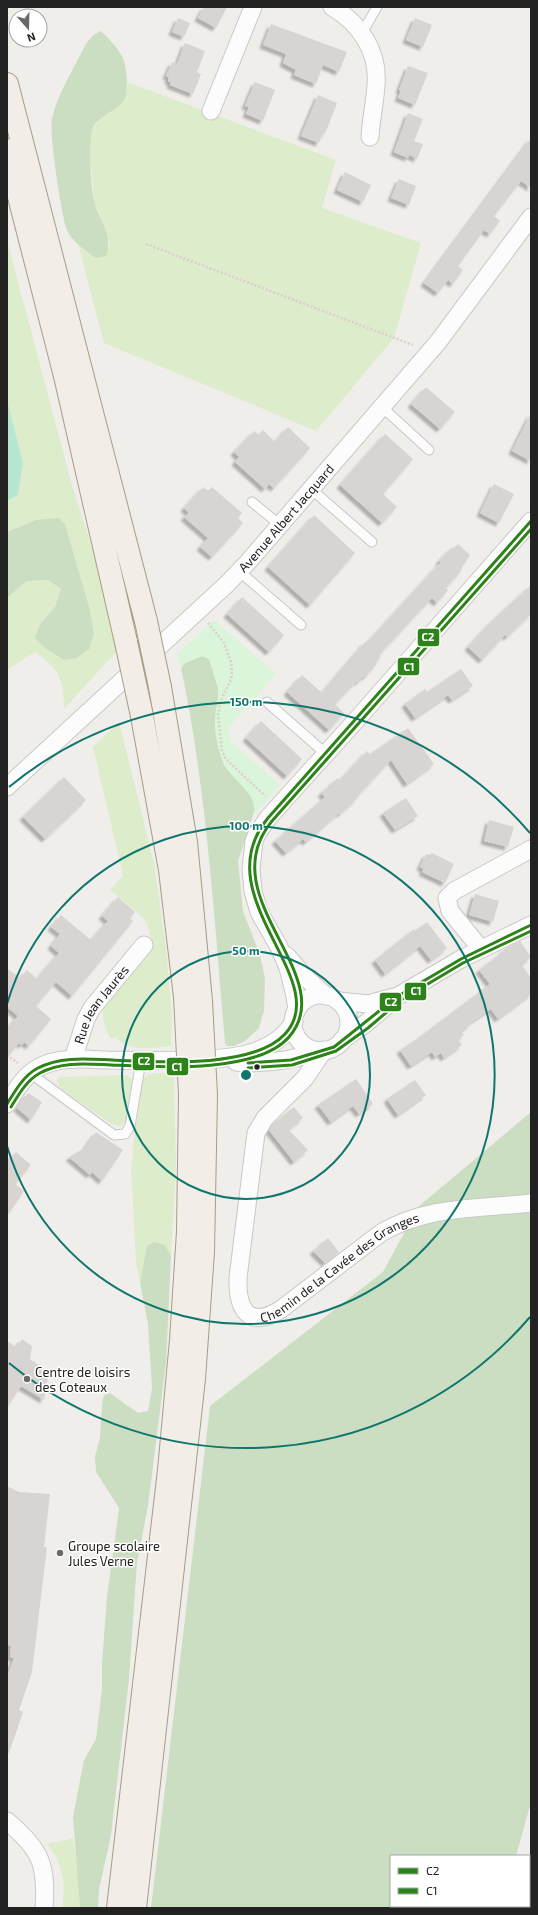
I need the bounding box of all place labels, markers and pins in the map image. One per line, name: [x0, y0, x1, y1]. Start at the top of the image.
unlabelled marker: [252, 1062, 262, 1072]
centre of rings: [239, 1068, 253, 1082]
place label: Centre de loisirs des Coteaux: [35, 1364, 130, 1395]
marker: Centre de loisirs des Coteaux: [22, 1374, 32, 1384]
place label: Groupe scolaire Jules Verne: [68, 1538, 160, 1569]
marker: Groupe scolaire Jules Verne: [55, 1548, 65, 1558]

